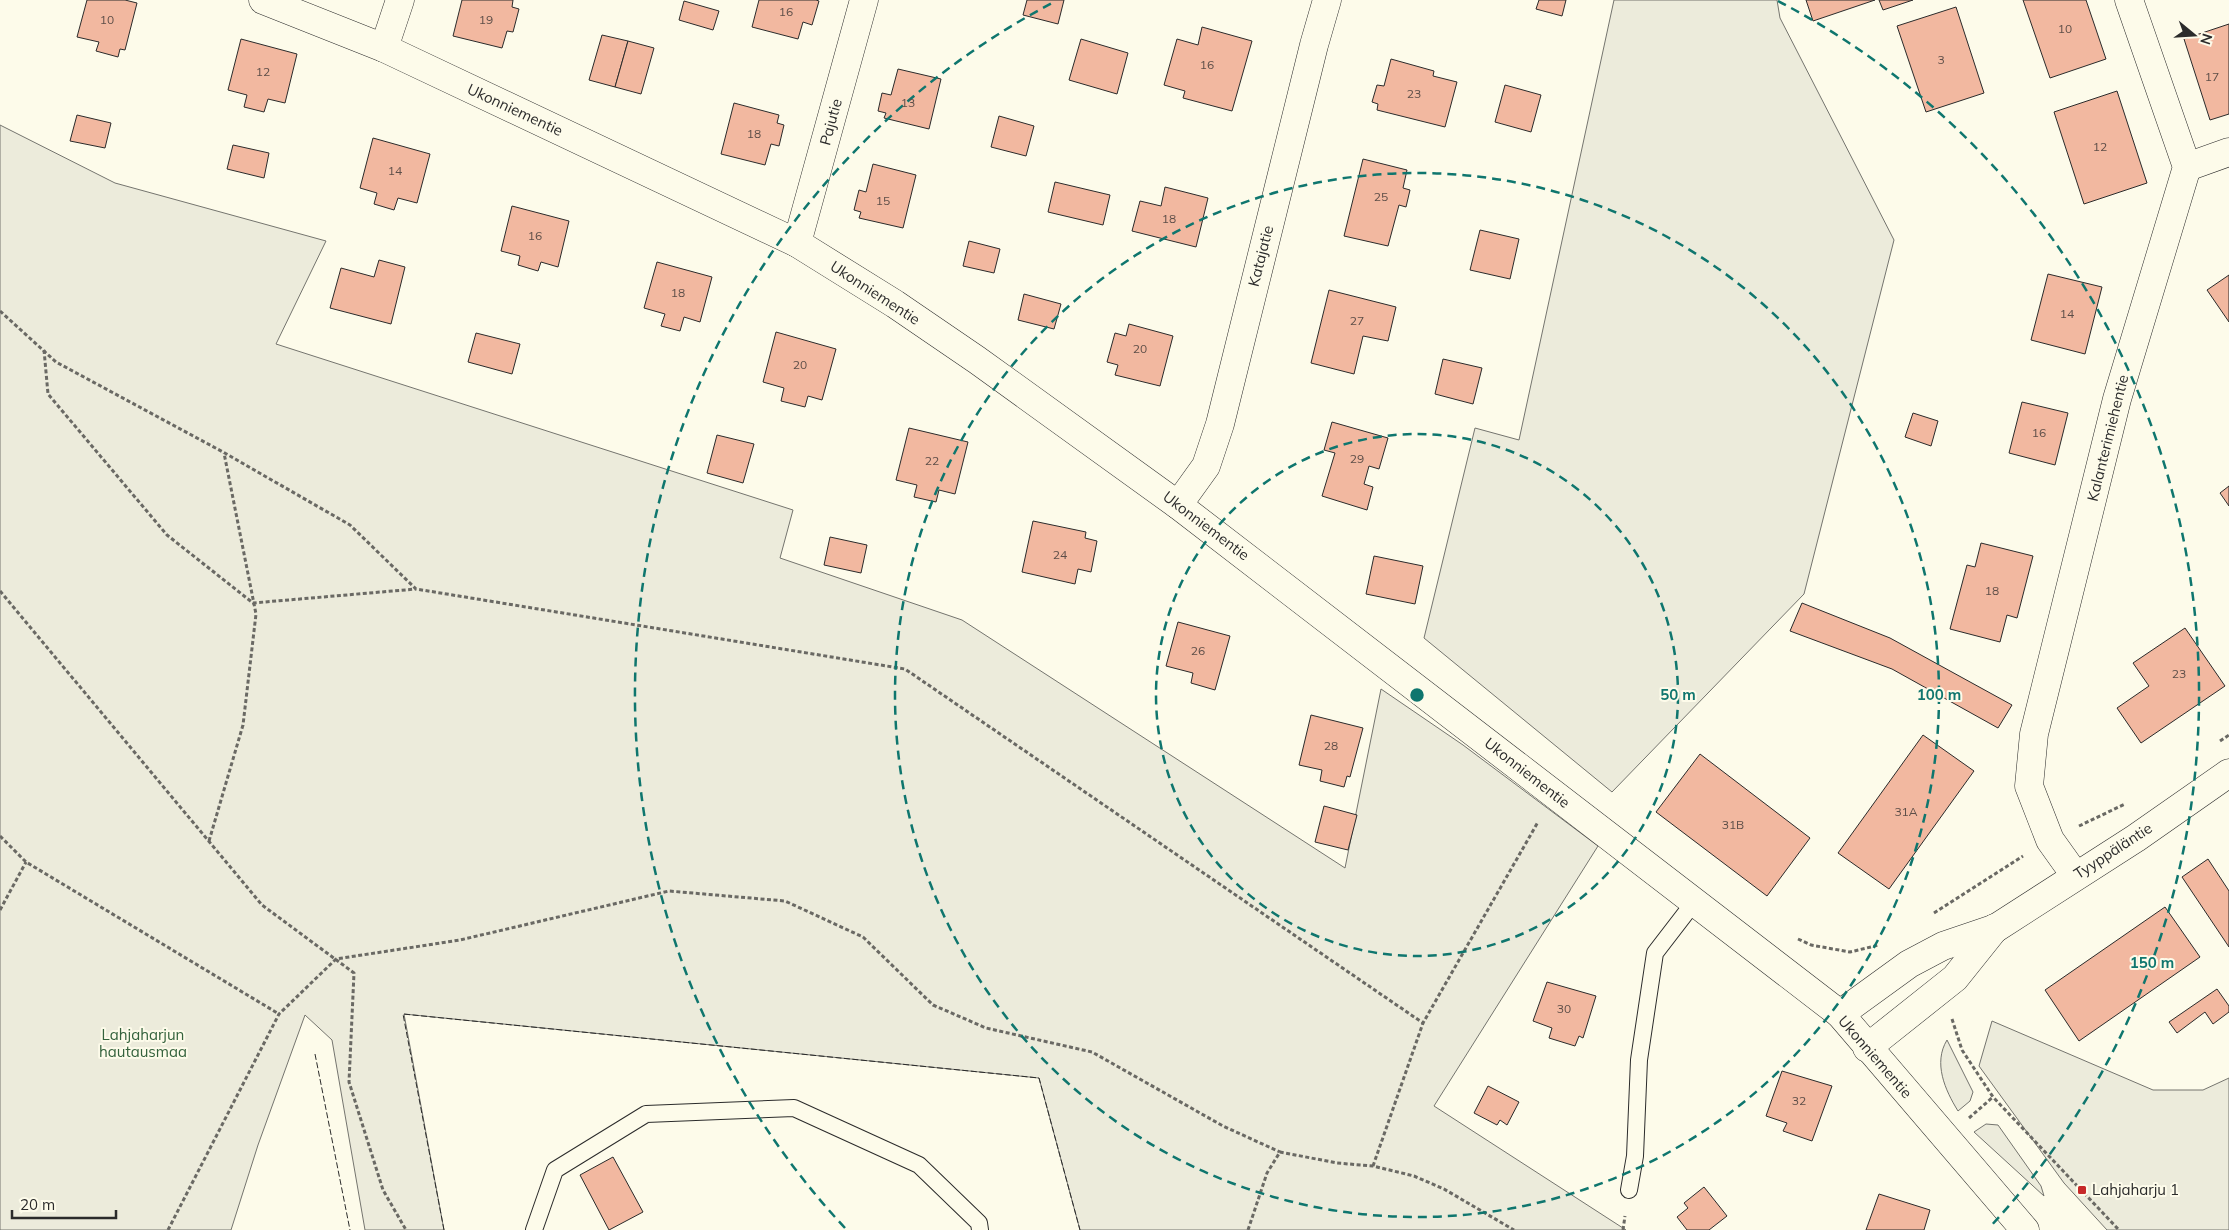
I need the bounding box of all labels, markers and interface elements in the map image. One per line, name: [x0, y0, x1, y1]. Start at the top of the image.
house number: 16: [779, 4, 793, 19]
north arrow: [2169, 10, 2219, 60]
house number: 10: [100, 12, 114, 27]
house number: 19: [479, 12, 493, 27]
house number: 10: [2058, 21, 2072, 36]
text: N: [2196, 31, 2217, 47]
house number: 3: [1937, 52, 1945, 67]
house number: 16: [1200, 57, 1214, 72]
house number: 12: [256, 64, 270, 79]
house number: 17: [2205, 69, 2219, 84]
street label: Ukonniementie: [464, 79, 566, 140]
house number: 23: [1407, 86, 1421, 101]
house number: 13: [901, 95, 915, 110]
street label: Pajutie: [815, 96, 846, 147]
house number: 18: [747, 126, 761, 141]
house number: 12: [2093, 139, 2107, 154]
house number: 14: [388, 163, 402, 178]
house number: 25: [1374, 189, 1388, 204]
house number: 15: [876, 193, 890, 208]
house number: 18: [1162, 211, 1176, 226]
street label: Katajatie: [1244, 223, 1277, 288]
house number: 16: [528, 228, 542, 243]
street label: Ukonniementie: [827, 256, 924, 329]
house number: 18: [671, 285, 685, 300]
house number: 14: [2060, 306, 2074, 321]
house number: 27: [1350, 313, 1364, 328]
house number: 20: [1133, 341, 1147, 356]
house number: 20: [793, 357, 807, 372]
street label: Kalanterimiehentie: [2083, 373, 2132, 503]
house number: 16: [2032, 425, 2046, 440]
house number: 29: [1350, 451, 1364, 466]
house number: 22: [925, 453, 939, 468]
street label: Ukonniementie: [1159, 487, 1253, 564]
house number: 24: [1053, 547, 1067, 562]
house number: 18: [1985, 583, 1999, 598]
house number: 26: [1191, 643, 1205, 658]
house number: 23: [2172, 666, 2186, 681]
text: 50 m: [1660, 685, 1696, 704]
text: 100 m: [1917, 685, 1961, 704]
centre of rings: [1408, 686, 1426, 704]
street label: Ukonniementie: [1481, 733, 1574, 812]
house number: 28: [1324, 738, 1338, 753]
house number: 31A: [1894, 804, 1918, 819]
house number: 31B: [1722, 817, 1744, 832]
street label: Tyyppäläntie: [2070, 818, 2155, 883]
text: 150 m: [2130, 953, 2174, 972]
house number: 30: [1557, 1001, 1571, 1016]
street label: Ukonniementie: [1834, 1011, 1916, 1102]
park label: Lahjaharjun hautausmaa: [99, 1025, 187, 1061]
house number: 32: [1792, 1093, 1806, 1108]
place label: Lahjaharju 1: [2092, 1180, 2179, 1199]
marker: Lahjaharju 1: [2076, 1184, 2088, 1196]
scale bar: [12, 1188, 116, 1220]
text: 20 m: [20, 1195, 55, 1214]

